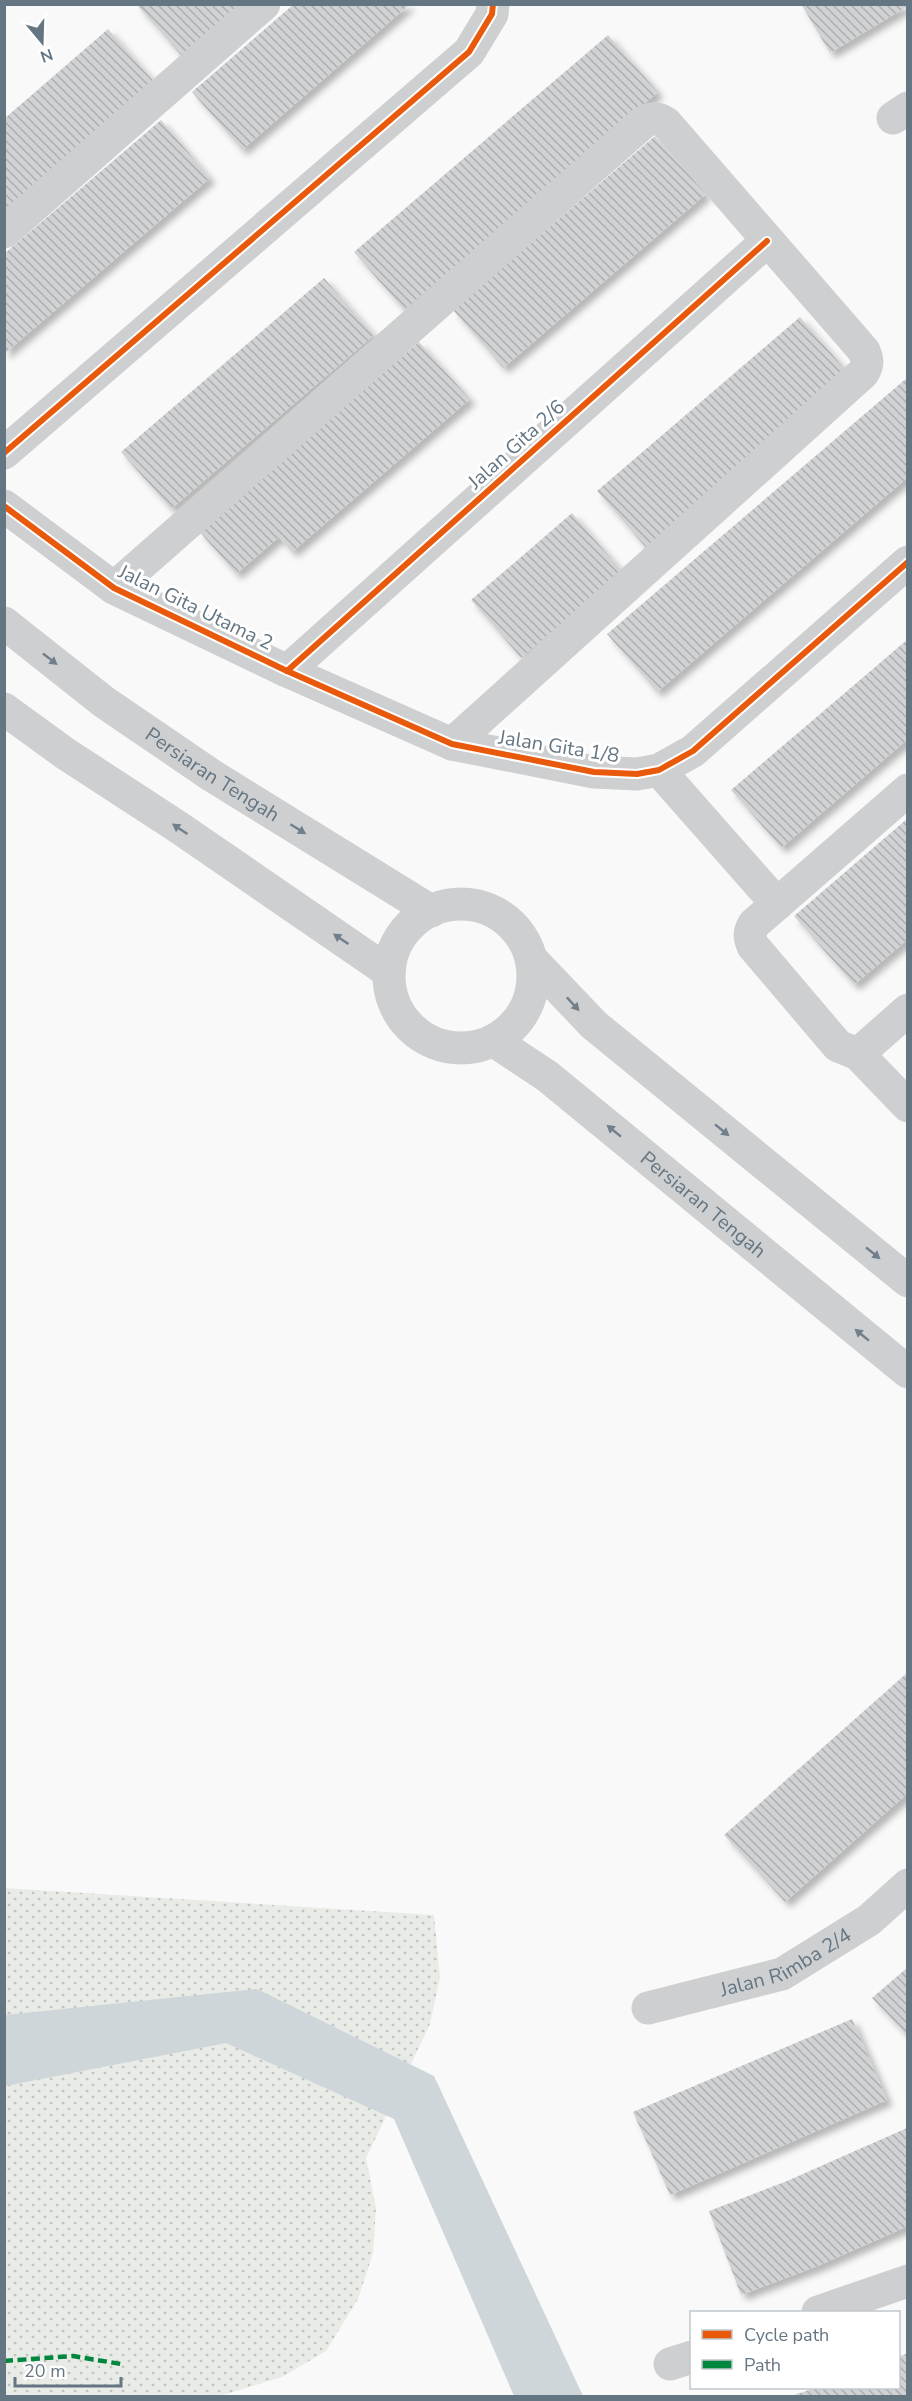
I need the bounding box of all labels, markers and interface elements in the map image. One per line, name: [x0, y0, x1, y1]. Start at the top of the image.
north arrow: [12, 12, 72, 72]
text: N: [37, 43, 56, 68]
street label: Jalan Gita 2/6: [461, 394, 571, 496]
street label: Jalan Gita Utama 2: [113, 558, 278, 657]
one-way arrow: [43, 653, 58, 665]
street label: Persiaran Tengah: [140, 721, 285, 828]
street label: Jalan Gita 1/8: [496, 723, 621, 769]
one-way arrow: [173, 823, 189, 835]
one-way arrow: [289, 824, 306, 835]
one-way arrow: [333, 934, 349, 945]
one-way arrow: [566, 996, 580, 1010]
one-way arrow: [714, 1123, 730, 1136]
one-way arrow: [606, 1125, 622, 1138]
street label: Persiaran Tengah: [635, 1145, 772, 1264]
one-way arrow: [865, 1246, 880, 1259]
one-way arrow: [855, 1329, 870, 1342]
street label: Jalan Rimba 2/4: [716, 1921, 856, 2003]
legend: [690, 2311, 900, 2389]
text: Cycle path: [744, 2323, 829, 2347]
scale bar: [15, 2350, 122, 2388]
text: Path: [744, 2353, 781, 2377]
text: 20 m: [24, 2359, 66, 2383]

